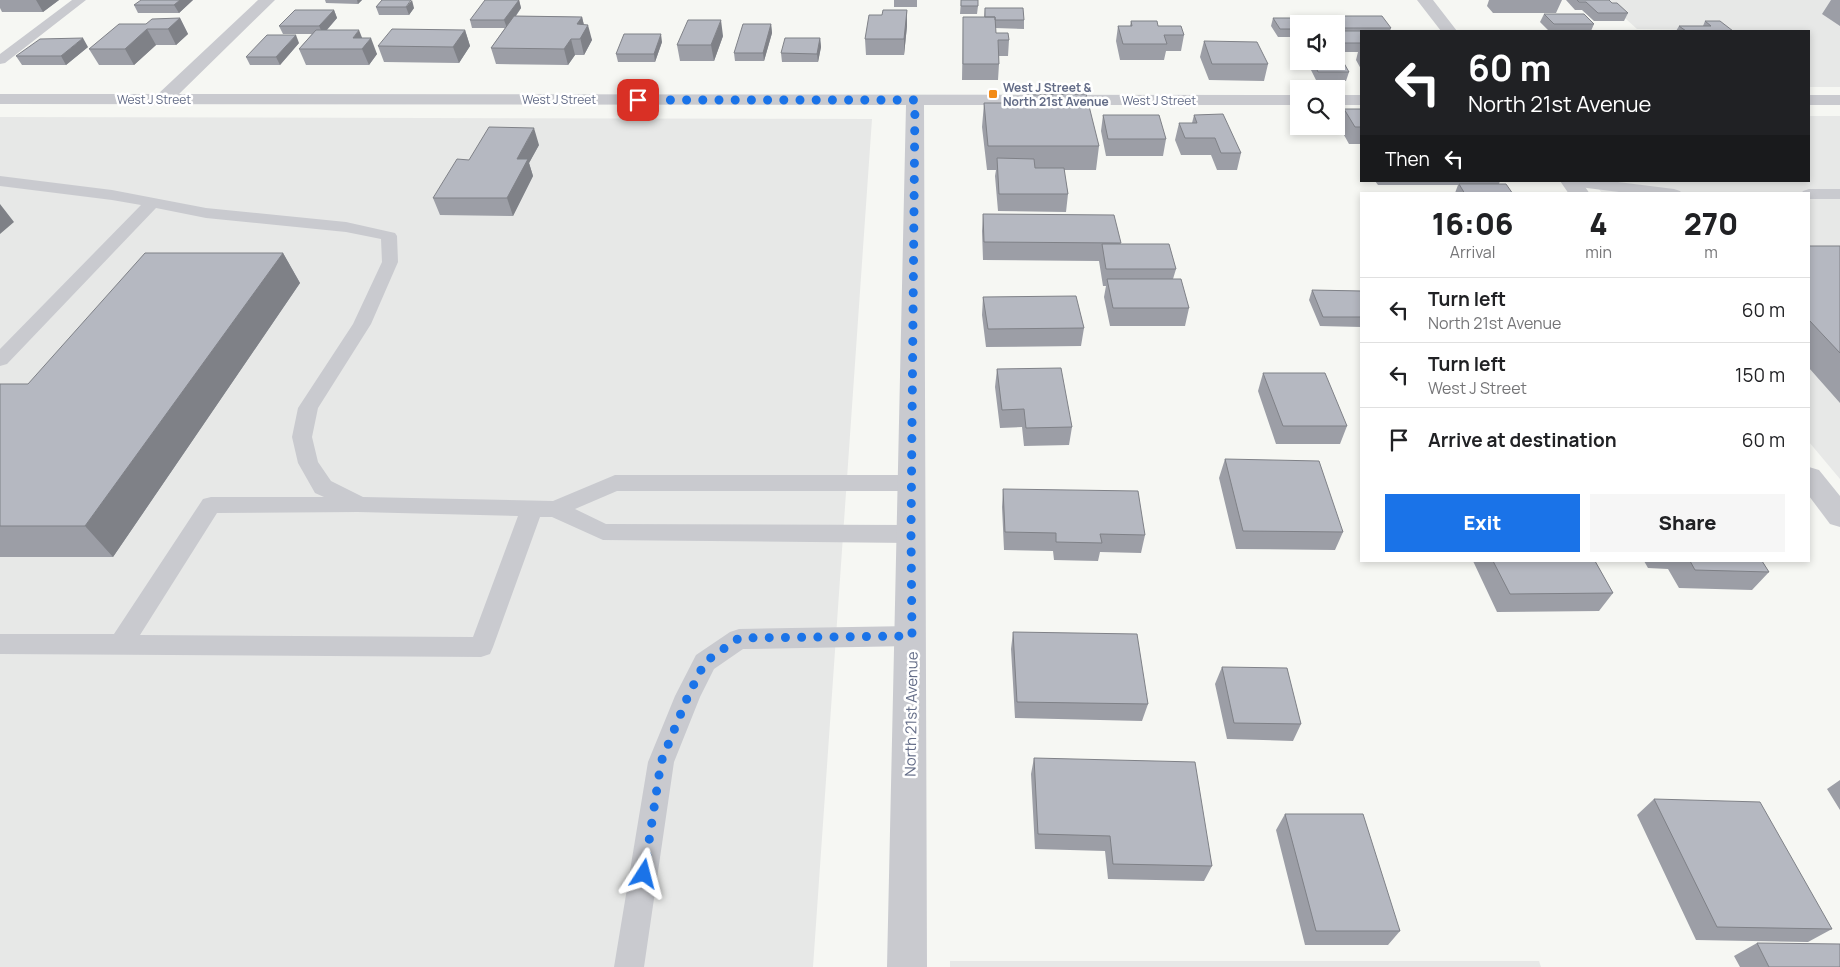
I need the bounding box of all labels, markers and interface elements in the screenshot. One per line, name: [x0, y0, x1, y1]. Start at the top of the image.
map controls: [1290, 15, 1345, 135]
button: sound: [1290, 15, 1345, 70]
text: 60 m: [1468, 44, 1551, 92]
icon: left: [1385, 50, 1450, 115]
pin: [617, 79, 659, 121]
place label: West J Street & North 21st Avenue: [1003, 79, 1109, 110]
button: search: [1290, 80, 1345, 135]
icon: arrive: [624, 86, 652, 114]
marker: West J Street & North 21st Avenue: [987, 88, 999, 100]
text: North 21st Avenue: [1468, 89, 1651, 119]
street label: West J Street: [117, 91, 191, 108]
street label: West J Street: [522, 91, 596, 108]
street label: West J Street: [1122, 92, 1196, 109]
icon: left: [1440, 145, 1468, 173]
text: Then: [1385, 146, 1430, 172]
text: 16:06: [1432, 203, 1514, 244]
text: 4: [1589, 203, 1608, 244]
text: 270: [1684, 203, 1738, 244]
text: Arrival: [1450, 241, 1495, 263]
text: min: [1585, 241, 1612, 263]
text: m: [1704, 241, 1718, 263]
text: Turn left: [1428, 286, 1506, 312]
icon: left: [1385, 296, 1413, 324]
text: 60 m: [1742, 297, 1785, 323]
text: North 21st Avenue: [1428, 312, 1561, 334]
text: Turn left: [1428, 351, 1506, 377]
icon: left: [1385, 361, 1413, 389]
text: 150 m: [1735, 362, 1785, 388]
text: West J Street: [1428, 377, 1527, 399]
icon: arrive: [1385, 426, 1413, 454]
text: Arrive at destination: [1428, 427, 1617, 453]
text: 60 m: [1742, 427, 1785, 453]
button: Exit: [1385, 494, 1580, 552]
button: Share: [1590, 494, 1785, 552]
street label: North 21st Avenue: [899, 651, 923, 777]
position arrow: [617, 847, 669, 899]

